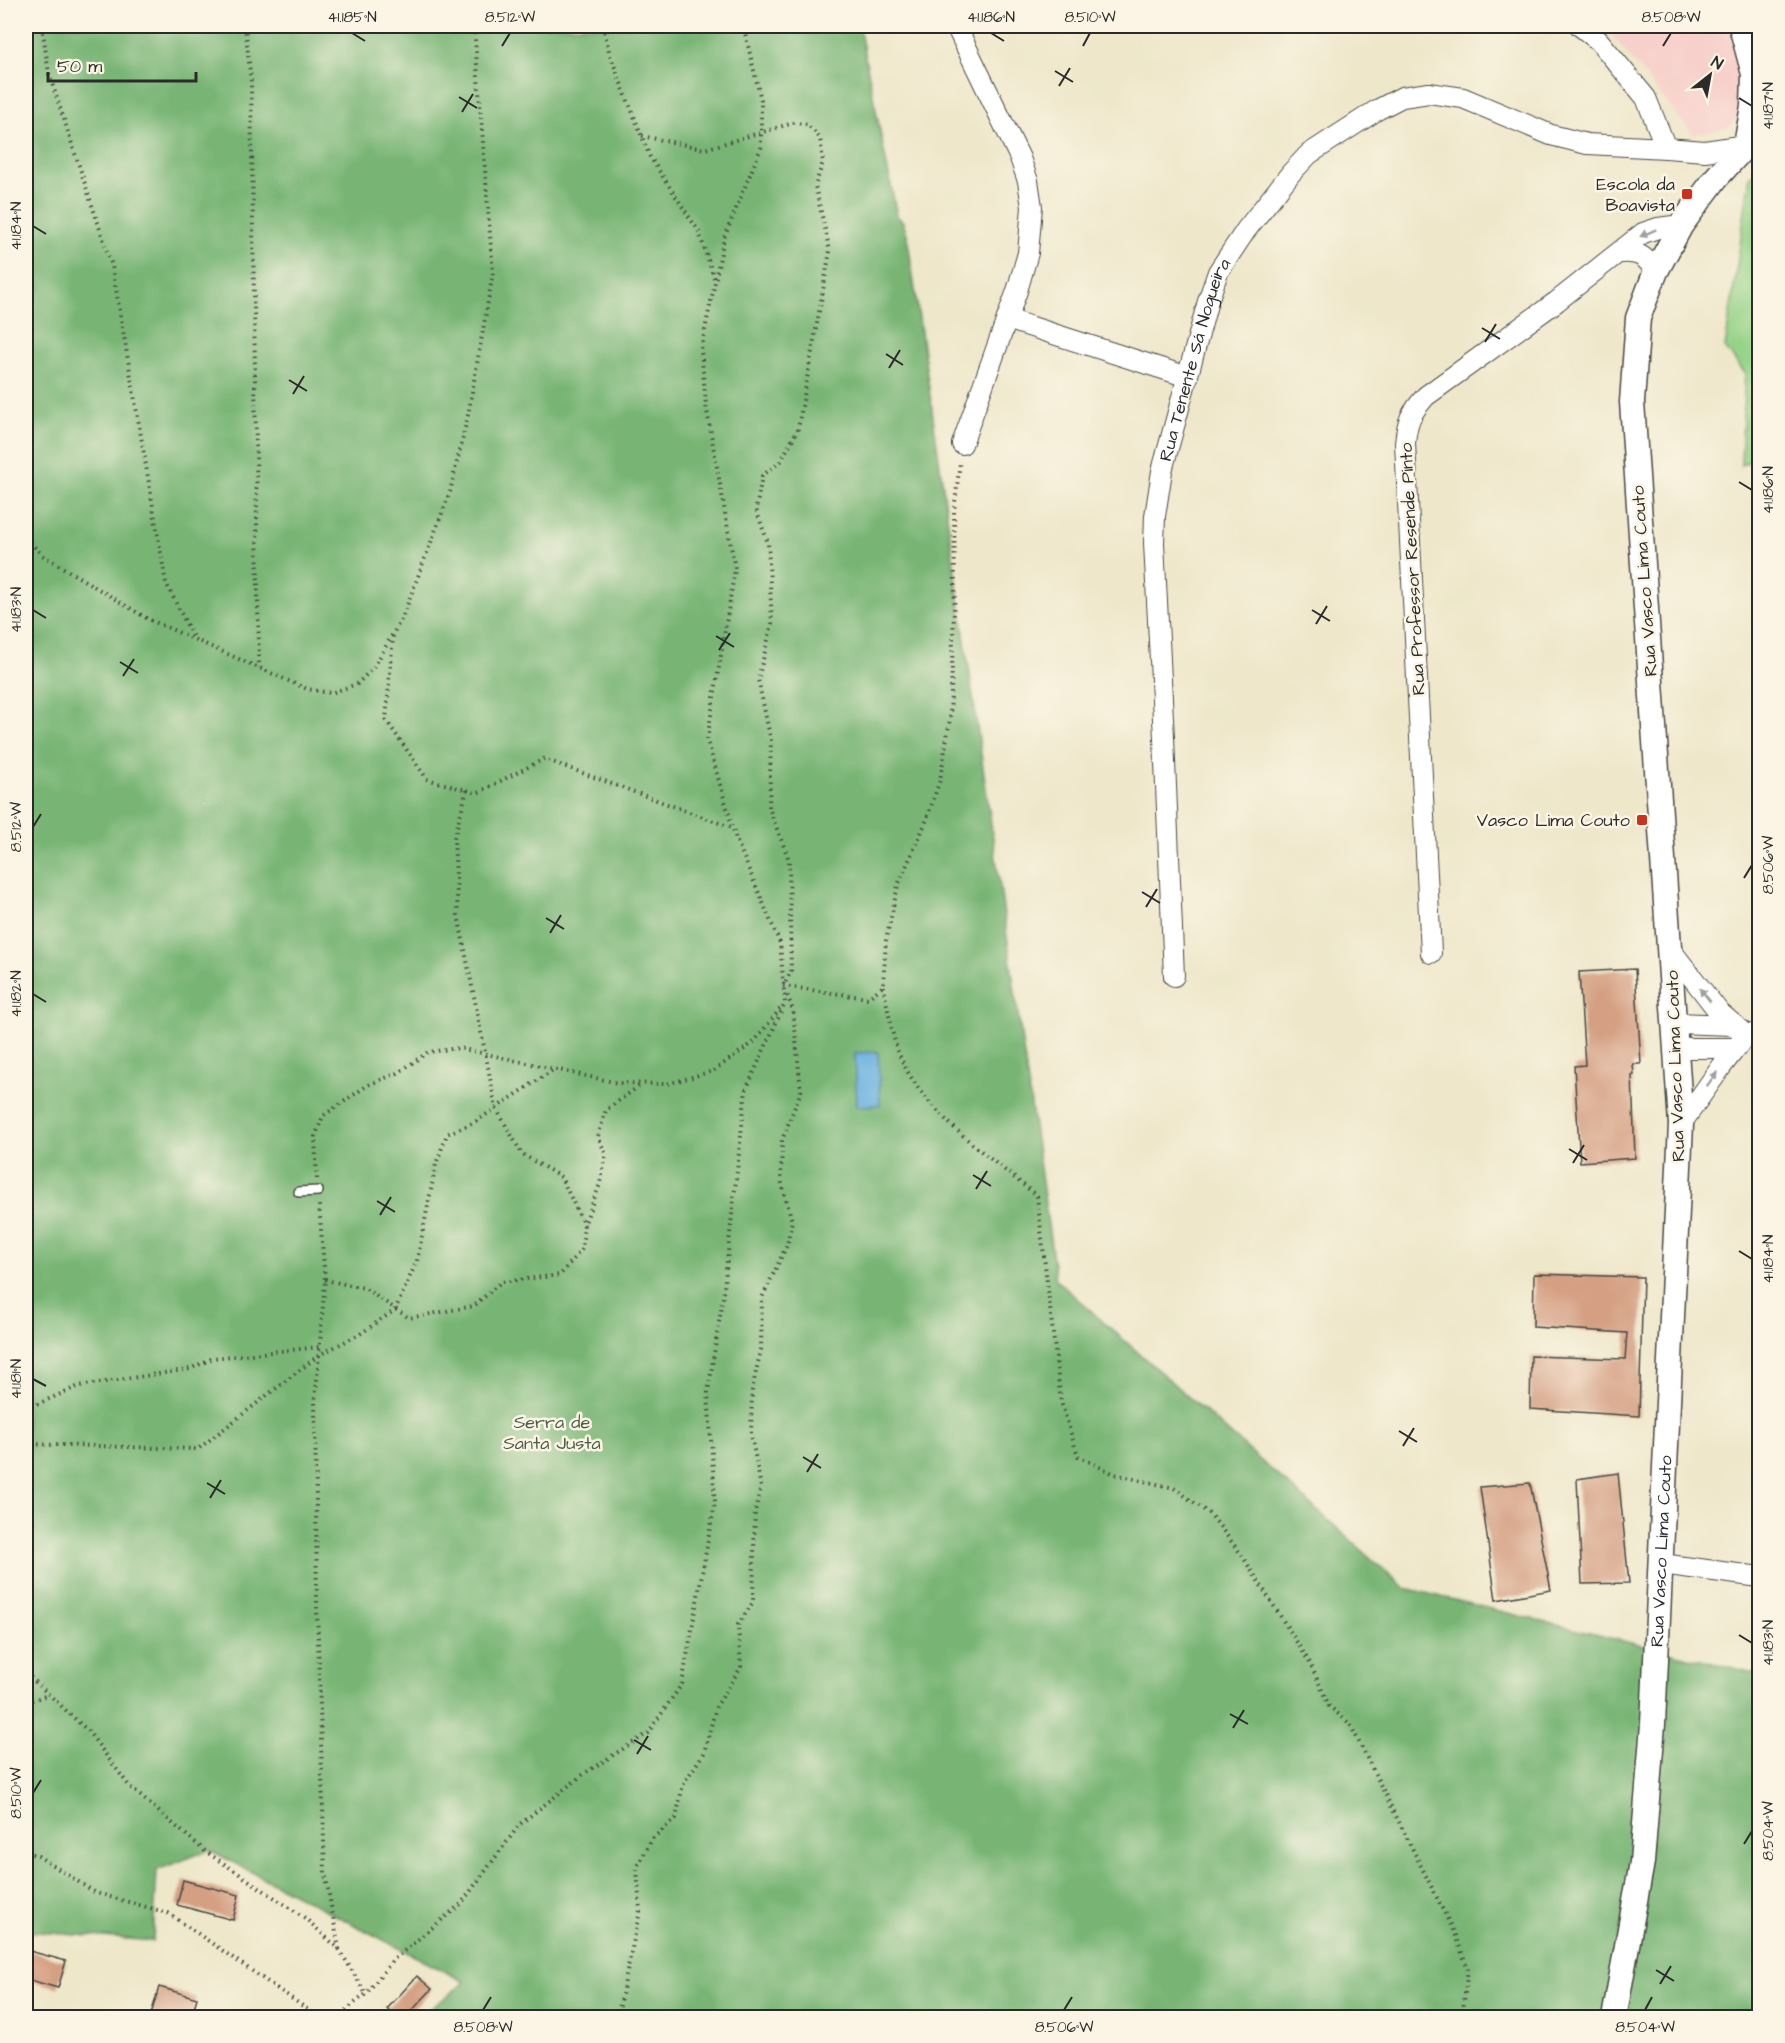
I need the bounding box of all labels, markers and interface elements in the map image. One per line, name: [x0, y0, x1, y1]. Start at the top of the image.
text: 41.185°N: [327, 7, 377, 28]
text: 8.512°W: [485, 7, 535, 28]
text: 41.186°N: [967, 7, 1015, 28]
text: 8.510°W: [1064, 7, 1116, 28]
text: 8.508°W: [1641, 7, 1701, 28]
scale bar: [48, 45, 196, 83]
north arrow: [1680, 45, 1740, 105]
text: N: [1707, 51, 1727, 75]
text: 50 m: [57, 54, 102, 79]
text: 41.187°N: [1758, 82, 1779, 130]
place label: Escola da Boavista: [1596, 172, 1675, 218]
marker: Escola da Boavista: [1680, 187, 1694, 201]
text: 41.184°N: [6, 202, 27, 250]
one-way arrow: [1639, 228, 1656, 237]
street label: Rua Tenente Sá Nogueira: [1153, 253, 1237, 464]
street label: Rua Professor Resende Pinto: [1393, 442, 1432, 696]
text: 41.186°N: [1758, 466, 1779, 514]
street label: Rua Vasco Lima Couto: [1625, 485, 1664, 677]
text: 41.183°N: [6, 587, 27, 633]
text: 8.512°W: [6, 802, 27, 852]
place label: Vasco Lima Couto: [1477, 808, 1630, 833]
marker: Vasco Lima Couto: [1635, 813, 1649, 827]
text: 8.506°W: [1758, 836, 1779, 894]
text: 41.182°N: [6, 970, 27, 1018]
street label: Rua Vasco Lima Couto: [1660, 970, 1691, 1162]
one-way arrow: [1698, 987, 1711, 1003]
one-way arrow: [1706, 1071, 1718, 1087]
text: 41.184°N: [1758, 1235, 1779, 1283]
text: 41.181°N: [6, 1359, 27, 1399]
park label: Serra de Santa Justa: [503, 1410, 601, 1456]
street label: Rua Vasco Lima Couto: [1645, 1455, 1679, 1647]
text: 41.183°N: [1758, 1620, 1779, 1666]
text: 8.510°W: [6, 1767, 27, 1819]
text: 8.504°W: [1758, 1801, 1779, 1861]
text: 8.508°W: [453, 2017, 513, 2038]
text: 8.506°W: [1035, 2017, 1093, 2038]
text: 8.504°W: [1615, 2017, 1675, 2038]

